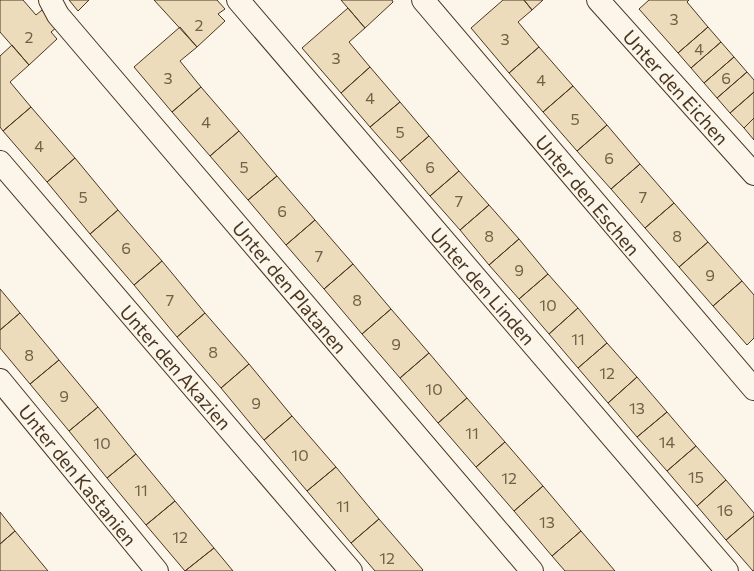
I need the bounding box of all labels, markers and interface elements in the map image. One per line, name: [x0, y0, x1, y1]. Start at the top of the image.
house number: 3: [669, 9, 679, 28]
house number: 2: [195, 15, 204, 34]
street label: Unter den Eichen: [618, 25, 734, 149]
house number: 2: [25, 27, 34, 46]
house number: 3: [500, 29, 510, 48]
house number: 4: [694, 39, 704, 58]
house number: 3: [331, 48, 341, 67]
house number: 3: [163, 68, 173, 87]
house number: 6: [721, 68, 731, 87]
house number: 4: [536, 70, 546, 89]
house number: 4: [365, 88, 375, 107]
house number: 5: [570, 109, 580, 128]
house number: 4: [201, 112, 211, 131]
house number: 5: [395, 122, 405, 141]
street label: Unter den Eschen: [531, 130, 645, 260]
house number: 4: [34, 136, 44, 155]
house number: 6: [604, 148, 614, 167]
house number: 5: [239, 157, 249, 176]
house number: 6: [425, 157, 435, 176]
house number: 5: [78, 187, 88, 206]
house number: 7: [639, 187, 647, 206]
house number: 7: [455, 191, 463, 210]
house number: 6: [277, 201, 287, 220]
street label: Unter den Platanen: [228, 216, 352, 358]
street label: Unter den Linden: [426, 223, 540, 349]
house number: 8: [484, 226, 494, 245]
house number: 8: [672, 226, 682, 245]
house number: 6: [121, 238, 131, 257]
house number: 7: [315, 246, 323, 265]
house number: 9: [514, 260, 524, 279]
house number: 9: [705, 265, 715, 284]
house number: 7: [166, 290, 174, 309]
house number: 8: [352, 290, 362, 309]
house number: 10: [539, 295, 557, 314]
street label: Unter den Akazien: [116, 300, 236, 434]
house number: 11: [571, 329, 585, 348]
house number: 9: [391, 334, 401, 353]
house number: 8: [208, 342, 218, 361]
house number: 8: [24, 345, 34, 364]
house number: 12: [599, 363, 615, 382]
house number: 10: [425, 379, 443, 398]
house number: 9: [59, 386, 69, 405]
house number: 9: [251, 393, 261, 412]
house number: 13: [629, 398, 645, 417]
street label: Unter den Kastanien: [14, 400, 142, 550]
house number: 11: [465, 423, 479, 442]
house number: 14: [659, 432, 676, 451]
house number: 10: [93, 433, 111, 452]
house number: 10: [291, 445, 309, 464]
house number: 15: [688, 467, 704, 486]
house number: 12: [501, 468, 517, 487]
house number: 11: [134, 480, 148, 499]
house number: 11: [336, 496, 350, 515]
house number: 16: [717, 500, 733, 519]
house number: 13: [539, 512, 555, 531]
house number: 12: [172, 527, 188, 546]
house number: 12: [379, 548, 395, 567]

